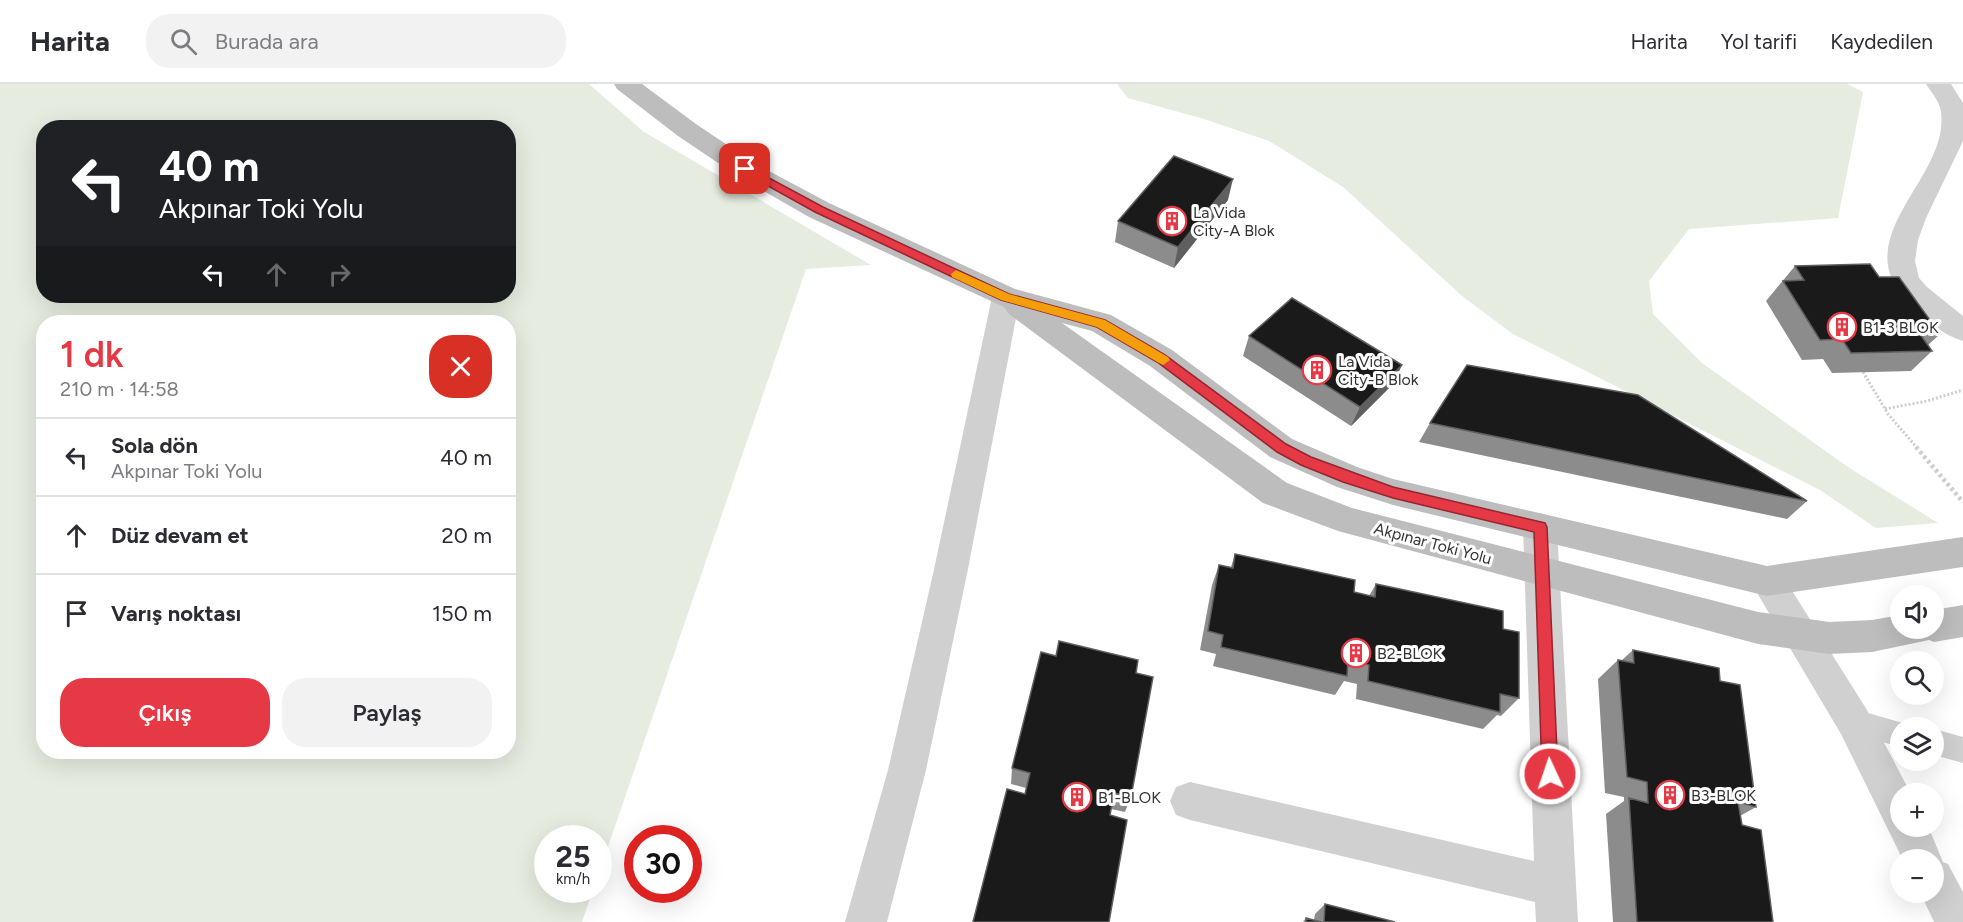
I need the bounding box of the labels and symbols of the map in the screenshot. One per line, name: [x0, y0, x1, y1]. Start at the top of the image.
pin: [719, 143, 770, 194]
place label: La Vida City-A Blok: [1193, 203, 1275, 240]
building icon: La Vida City-A Blok: [1156, 205, 1188, 237]
building icon: B1-3 BLOK: [1826, 311, 1858, 343]
place label: B1-3 BLOK: [1863, 318, 1939, 337]
place label: La Vida City-B Blok: [1338, 352, 1419, 389]
building icon: La Vida City-B Blok: [1301, 354, 1333, 386]
street label: Akpınar Toki Yolu: [1372, 519, 1494, 568]
building icon: B2-BLOK: [1340, 637, 1372, 669]
place label: B2-BLOK: [1377, 644, 1443, 663]
position arrow: [1518, 742, 1582, 806]
building icon: B3-BLOK: [1654, 779, 1686, 811]
building icon: B1-BLOK: [1061, 781, 1093, 813]
place label: B3-BLOK: [1691, 786, 1756, 805]
place label: B1-BLOK: [1098, 788, 1161, 807]
speed limit sign: 30: [624, 825, 702, 903]

